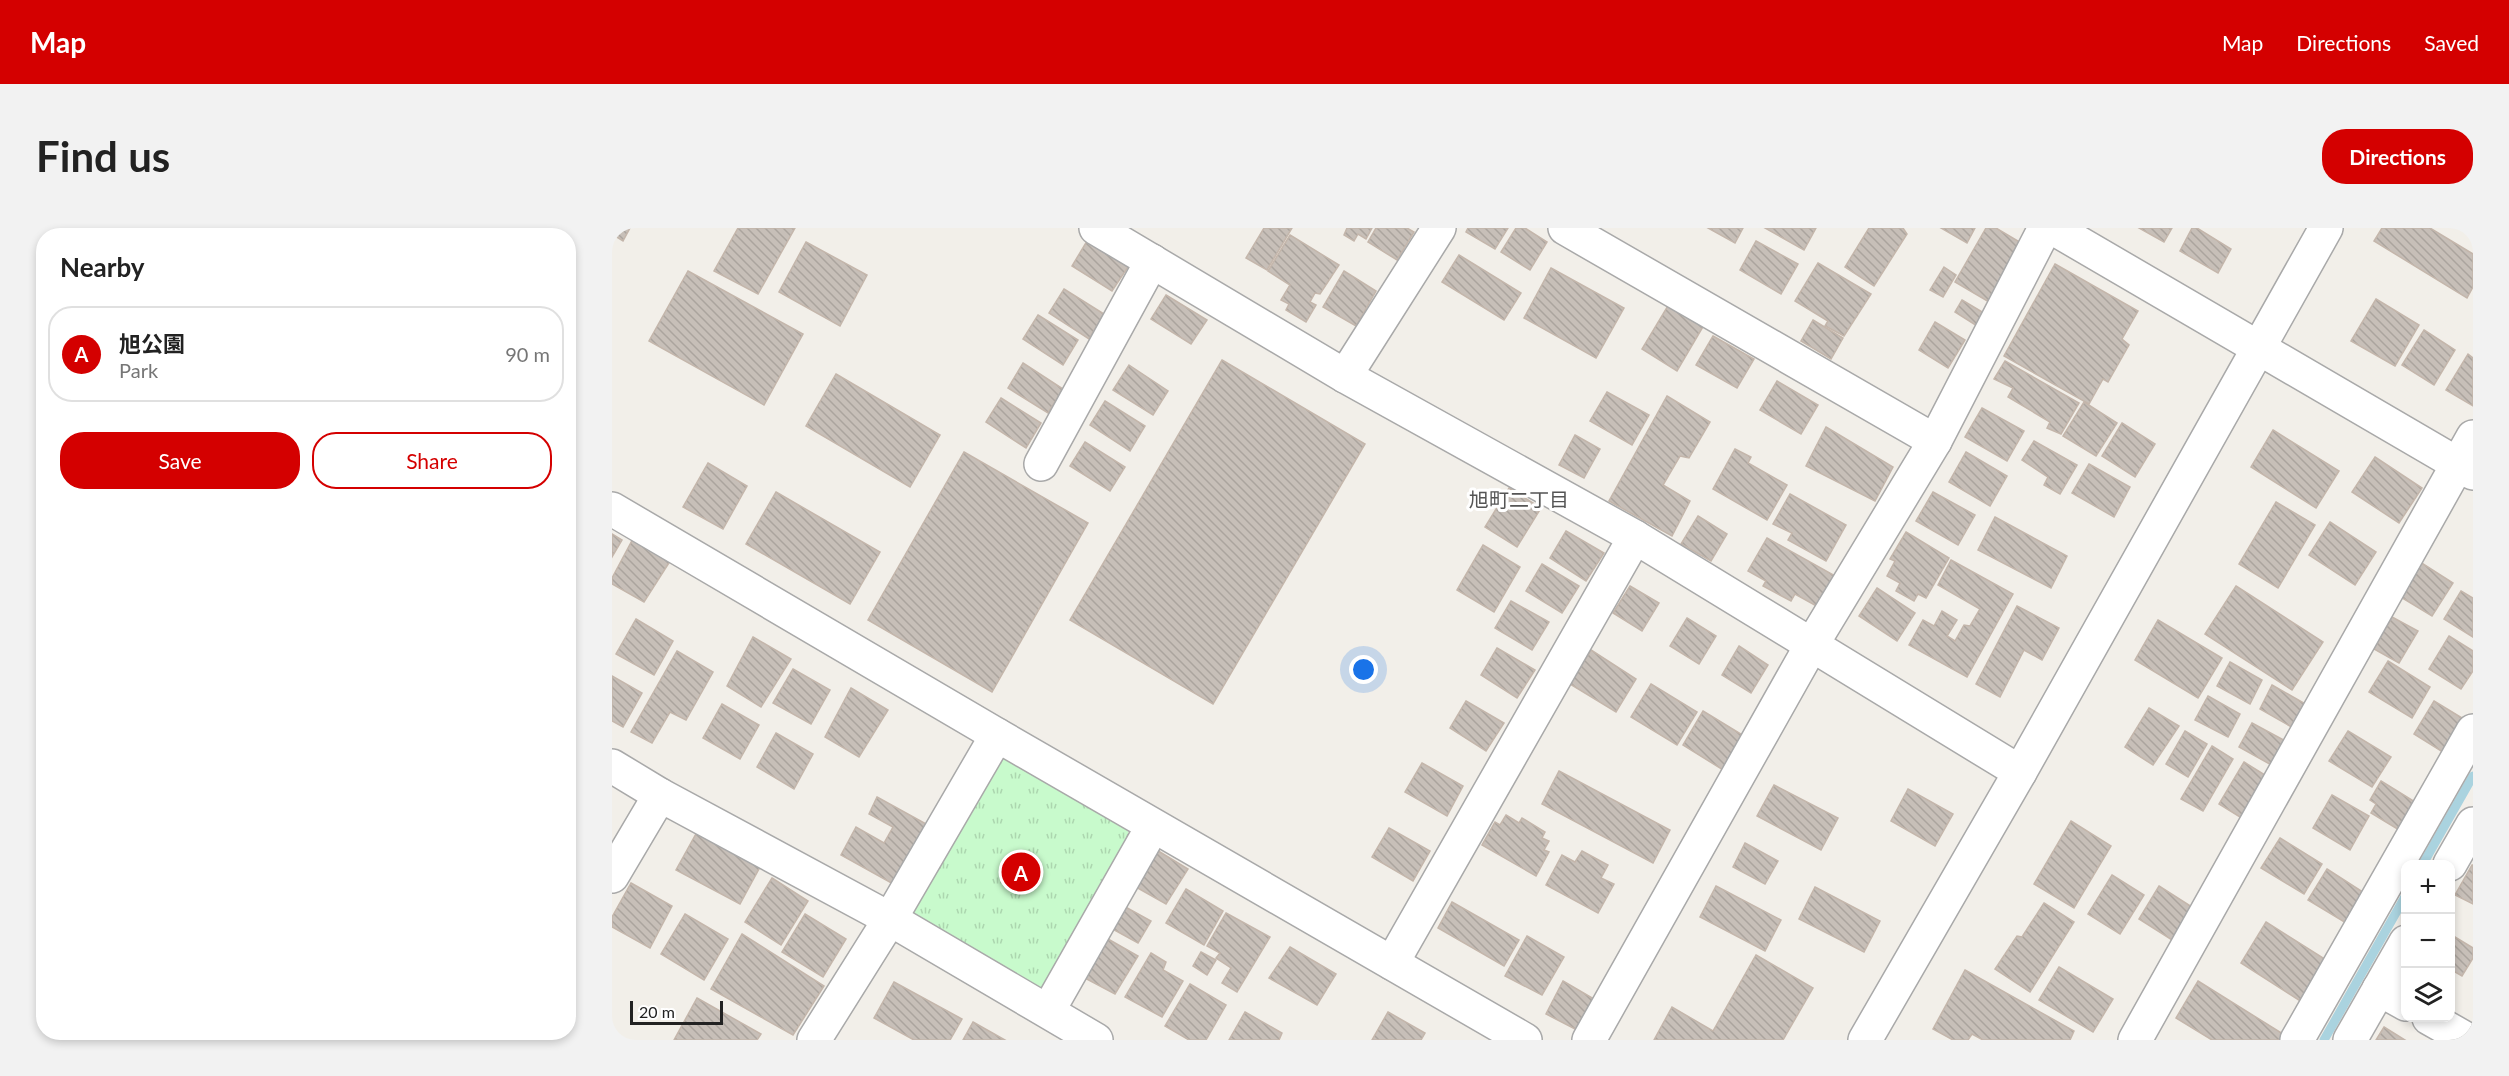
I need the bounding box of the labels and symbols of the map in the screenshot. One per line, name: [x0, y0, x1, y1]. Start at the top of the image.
district label: 旭町二丁目: [1469, 487, 1569, 511]
your location: [1349, 655, 1378, 684]
pin: A: [1002, 850, 1040, 894]
scale bar: [630, 998, 723, 1026]

